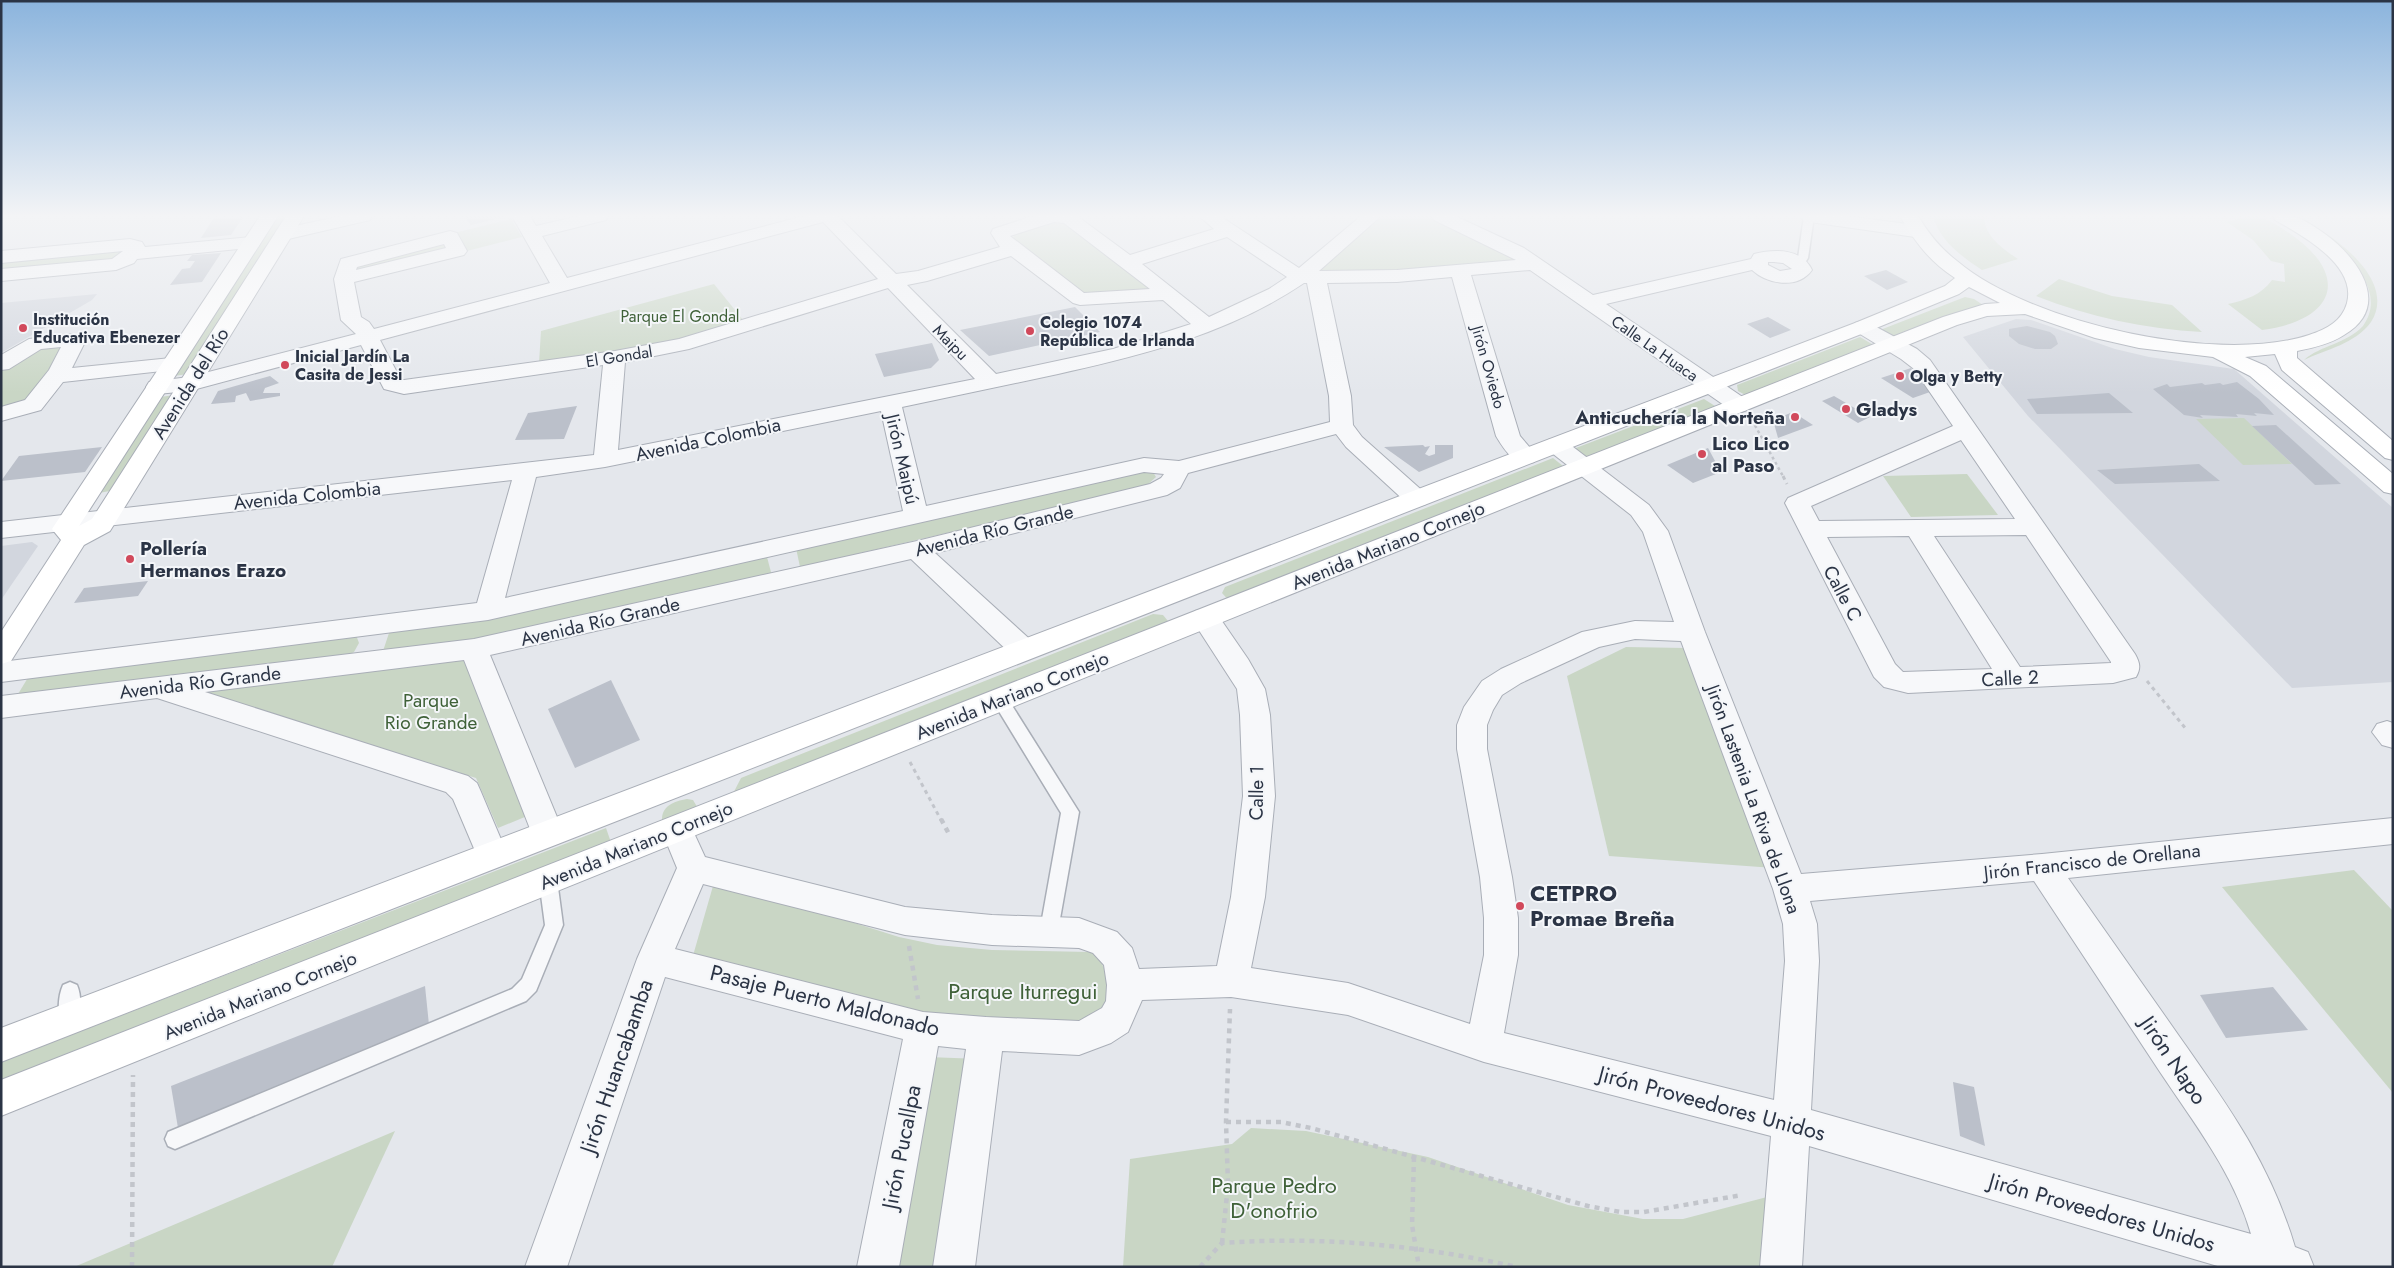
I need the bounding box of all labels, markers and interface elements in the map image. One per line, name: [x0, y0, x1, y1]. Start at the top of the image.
park label: Parque El Gondal: [620, 305, 740, 328]
place label: Institución Educativa Ebenezer: [33, 308, 181, 349]
street label: Calle La Huaca: [1606, 310, 1703, 387]
place label: Colegio 1074 República de Irlanda: [1040, 311, 1195, 352]
street label: Maipu: [928, 319, 974, 365]
street label: Jirón Oviedo: [1465, 321, 1511, 412]
marker: Institución Educativa Ebenezer: [17, 322, 29, 334]
street label: Avenida del Río: [145, 322, 235, 444]
marker: Colegio 1074 República de Irlanda: [1024, 325, 1036, 337]
street label: El Gondal: [584, 340, 654, 373]
place label: Inicial Jardín La Casita de Jessi: [295, 345, 410, 386]
marker: Inicial Jardín La Casita de Jessi: [279, 359, 291, 371]
place label: Olga y Betty: [1910, 365, 2003, 388]
marker: Olga y Betty: [1894, 370, 1906, 382]
place label: Gladys: [1856, 396, 1917, 423]
marker: Gladys: [1840, 403, 1852, 415]
place label: Anticuchería la Norteña: [1574, 404, 1785, 431]
street label: Jirón Maipú: [878, 408, 926, 507]
street label: Avenida Colombia: [633, 411, 783, 468]
marker: Anticuchería la Norteña: [1789, 411, 1801, 423]
place label: Lico Lico al Paso: [1712, 430, 1789, 479]
marker: Lico Lico al Paso: [1696, 448, 1708, 460]
street label: Avenida Colombia: [232, 474, 382, 517]
street label: Avenida Mariano Cornejo: [1288, 494, 1489, 597]
street label: Avenida Río Grande: [912, 498, 1077, 563]
place label: Pollería Hermanos Erazo: [140, 535, 286, 584]
marker: Pollería Hermanos Erazo: [124, 553, 136, 565]
street label: Calle C: [1817, 561, 1868, 626]
street label: Avenida Río Grande: [518, 590, 683, 653]
street label: Avenida Mariano Cornejo: [912, 644, 1113, 747]
street label: Avenida Río Grande: [118, 659, 283, 706]
street label: Calle 2: [1981, 664, 2039, 693]
street label: Jirón Lastenia La Riva de Llona: [1698, 678, 1808, 918]
park label: Parque Rio Grande: [385, 687, 478, 736]
street label: Calle 1: [1243, 765, 1270, 821]
street label: Avenida Mariano Cornejo: [536, 794, 737, 897]
street label: Jirón Francisco de Orellana: [1979, 837, 2202, 887]
place label: CETPRO Promae Breña: [1530, 877, 1675, 934]
marker: CETPRO Promae Breña: [1514, 900, 1526, 912]
street label: Avenida Mariano Cornejo: [160, 944, 361, 1047]
street label: Pasaje Puerto Maldonado: [707, 956, 943, 1044]
street label: Jirón Huancabamba: [570, 975, 661, 1160]
park label: Parque Iturregui: [948, 975, 1098, 1007]
street label: Jirón Napo: [2131, 1007, 2215, 1111]
street label: Jirón Proveedores Unidos: [1592, 1056, 1829, 1149]
street label: Jirón Pucallpa: [873, 1082, 929, 1215]
street label: Jirón Proveedores Unidos: [1982, 1164, 2219, 1260]
park label: Parque Pedro D'onofrio: [1211, 1169, 1337, 1226]

